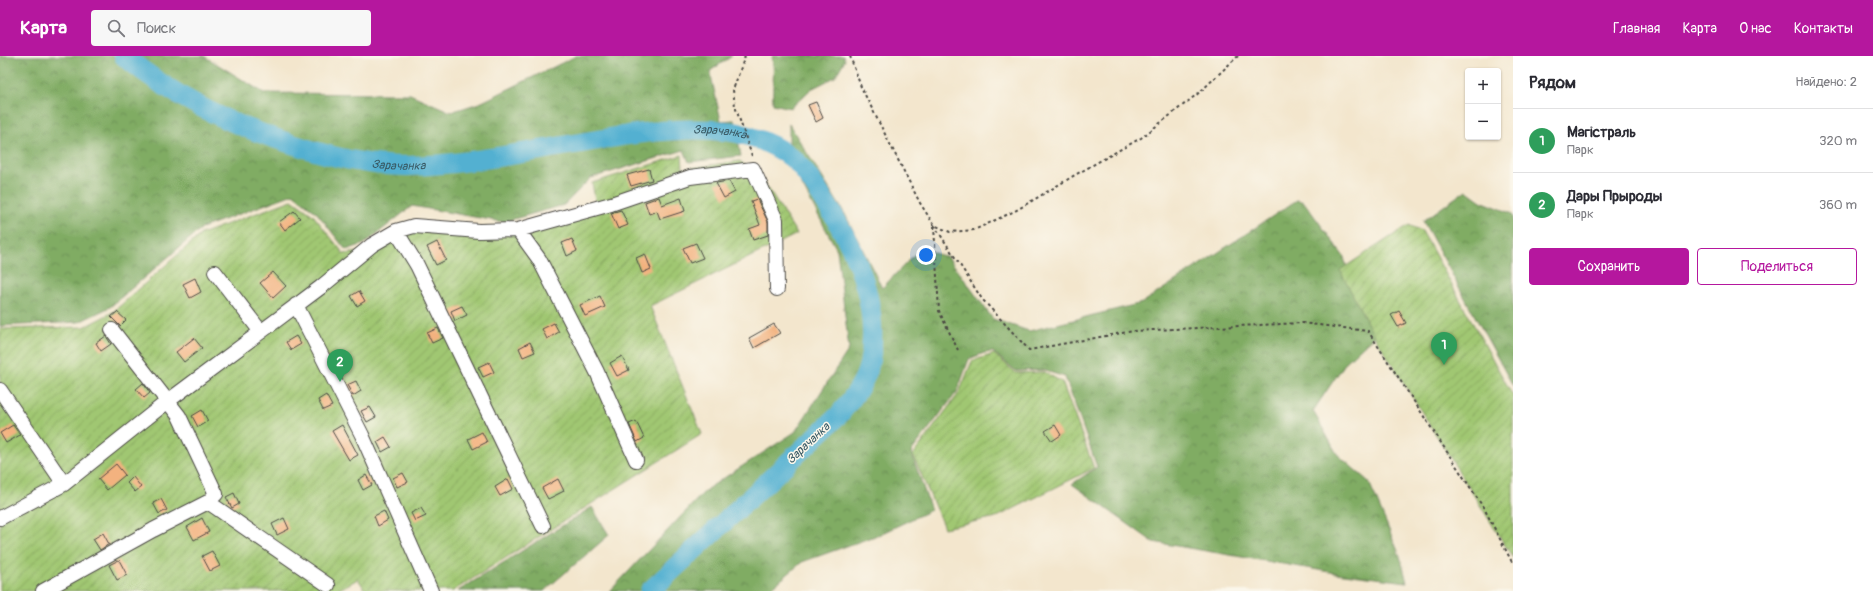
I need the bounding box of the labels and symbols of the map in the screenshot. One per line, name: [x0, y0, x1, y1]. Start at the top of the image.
water label: Зарачанка: [693, 122, 749, 143]
water label: Зарачанка: [371, 157, 427, 174]
your location: [916, 245, 936, 265]
pin: 1: [1431, 332, 1457, 365]
pin: 2: [327, 349, 353, 382]
water label: Зарачанка: [784, 419, 834, 467]

